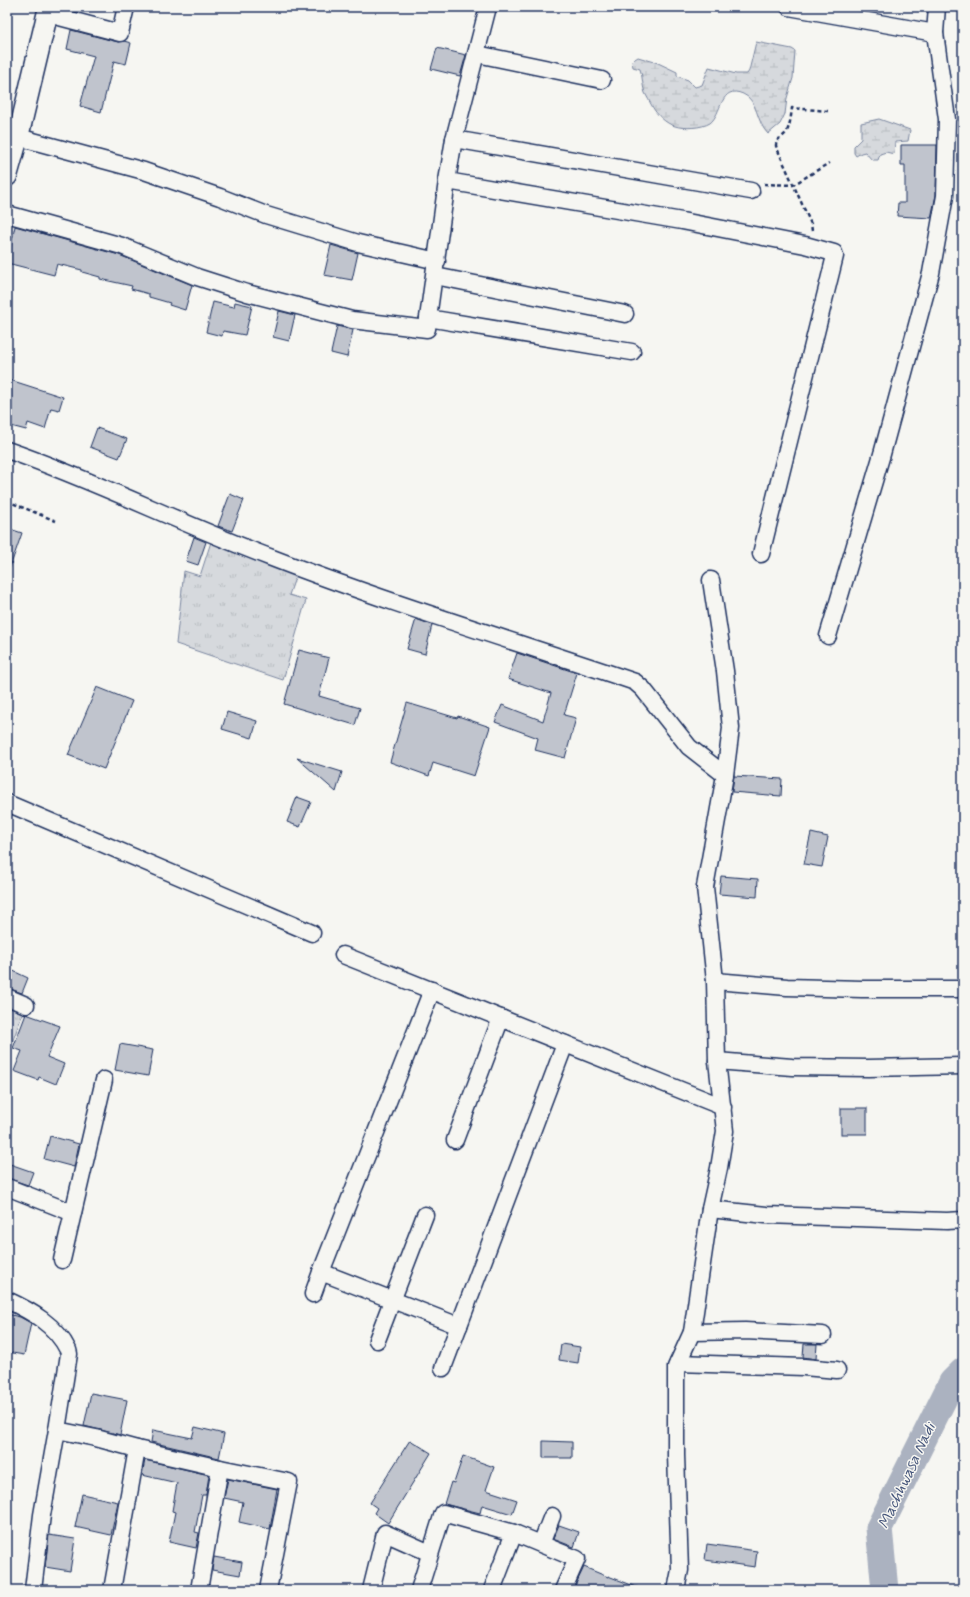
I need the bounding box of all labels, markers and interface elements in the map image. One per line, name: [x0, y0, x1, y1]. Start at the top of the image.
water label: Machhwasa Nadi: [873, 1418, 941, 1532]

